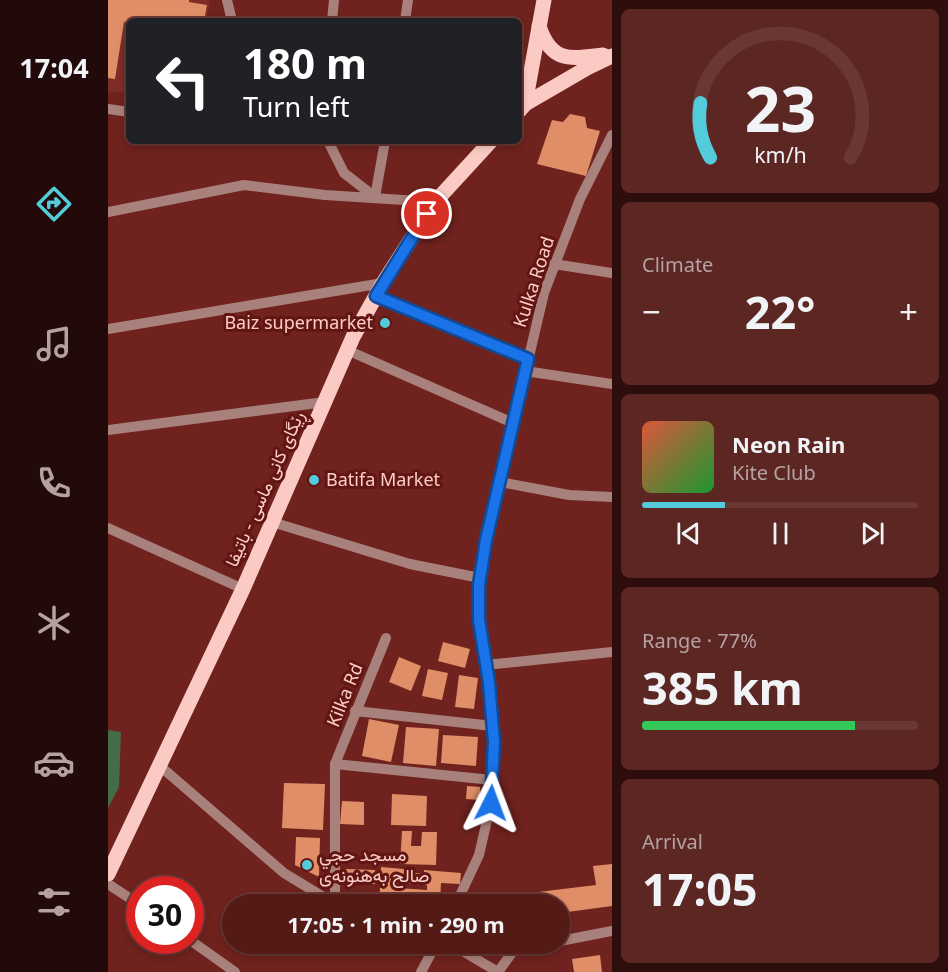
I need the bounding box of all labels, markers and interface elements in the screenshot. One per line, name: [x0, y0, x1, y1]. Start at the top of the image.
text: 180 m: [243, 34, 367, 91]
icon: left: [144, 42, 222, 120]
text: 17:04: [19, 49, 89, 86]
text: 23: [744, 65, 816, 150]
text: Turn left: [243, 88, 349, 125]
text: km/h: [754, 140, 806, 169]
icon: directions: [33, 183, 75, 225]
pin: [401, 188, 452, 239]
icon: arrive: [410, 197, 443, 230]
street label: Kulka Road: [507, 233, 559, 330]
text: Climate: [642, 251, 713, 278]
text: 22°: [745, 281, 815, 342]
text: −: [642, 289, 661, 334]
text: +: [899, 289, 918, 334]
place label: Baiz supermarket: [224, 310, 373, 334]
marker: Baiz supermarket: [378, 316, 392, 330]
icon: music: [33, 323, 75, 365]
street label: ڕێگای کانی ماسی - باتيفا: [219, 407, 312, 572]
text: Neon Rain: [732, 429, 845, 459]
text: Kite Club: [732, 459, 816, 486]
icon: phone: [33, 462, 75, 504]
place label: Batifa Market: [326, 467, 441, 491]
marker: Batifa Market: [307, 473, 321, 487]
icon: previous: [672, 517, 705, 550]
icon: pause: [764, 517, 797, 550]
icon: next: [856, 517, 889, 550]
icon: climate: [33, 602, 75, 644]
text: Range · 77%: [642, 627, 757, 654]
text: 385 km: [642, 657, 803, 718]
street label: Kilka Rd: [320, 659, 368, 730]
icon: car: [33, 742, 75, 784]
position arrow: [459, 771, 523, 835]
text: Arrival: [642, 828, 703, 855]
place label: مسجد حجي صالح بەھنونەی: [319, 842, 429, 888]
marker: مسجد حجي صالح بەھنونەی: [300, 858, 314, 872]
text: 17:05: [642, 858, 758, 919]
speed limit sign: 30: [126, 876, 204, 954]
icon: filters: [33, 881, 75, 923]
text: 17:05 · 1 min · 290 m: [287, 909, 505, 939]

